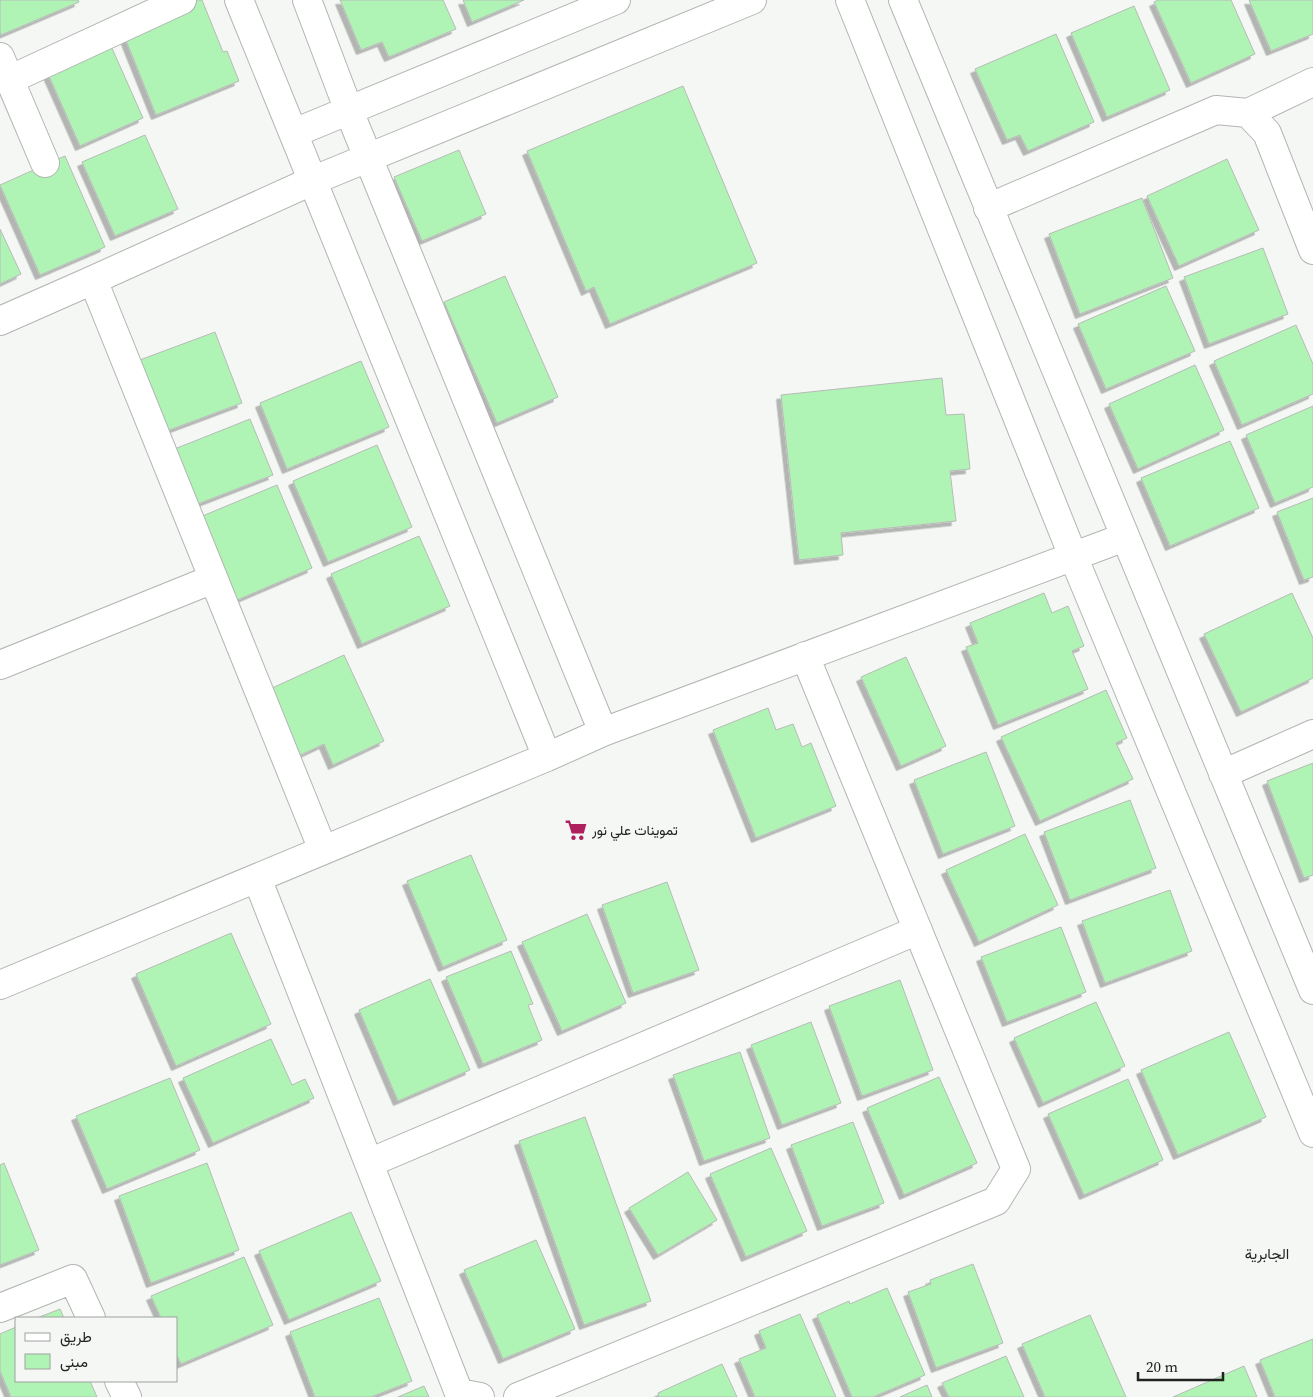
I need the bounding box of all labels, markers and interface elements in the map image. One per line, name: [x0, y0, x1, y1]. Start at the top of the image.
supermarket icon: تموينات علي نور: [563, 817, 589, 843]
place label: تموينات علي نور: [591, 820, 678, 842]
district label: الجابرية: [1245, 1243, 1289, 1264]
legend: [15, 1317, 178, 1382]
text: طريق: [60, 1326, 92, 1347]
scale bar: [1138, 1350, 1223, 1382]
text: مبنى: [60, 1351, 88, 1372]
text: 20 m: [1146, 1356, 1178, 1377]

